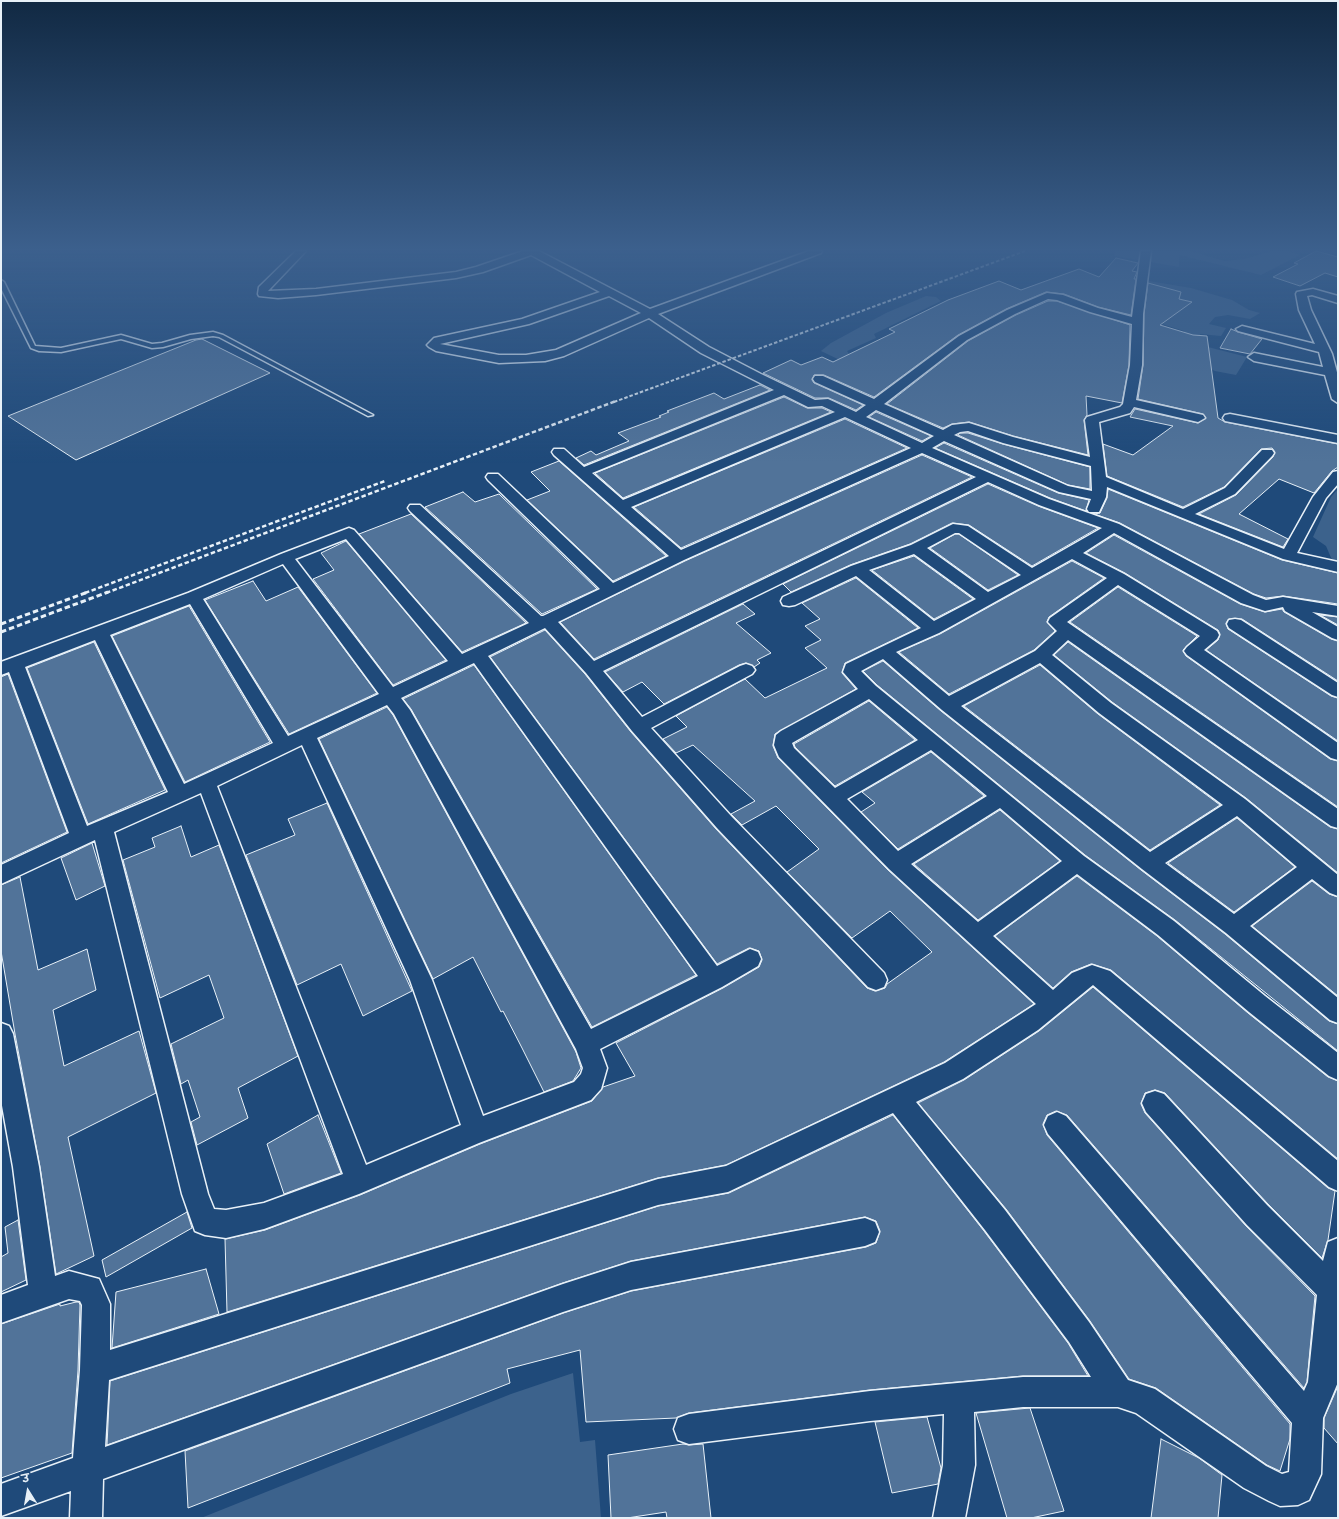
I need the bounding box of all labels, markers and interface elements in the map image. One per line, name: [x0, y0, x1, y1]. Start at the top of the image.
north arrow: [8, 1471, 48, 1511]
text: उ: [21, 1472, 30, 1486]

